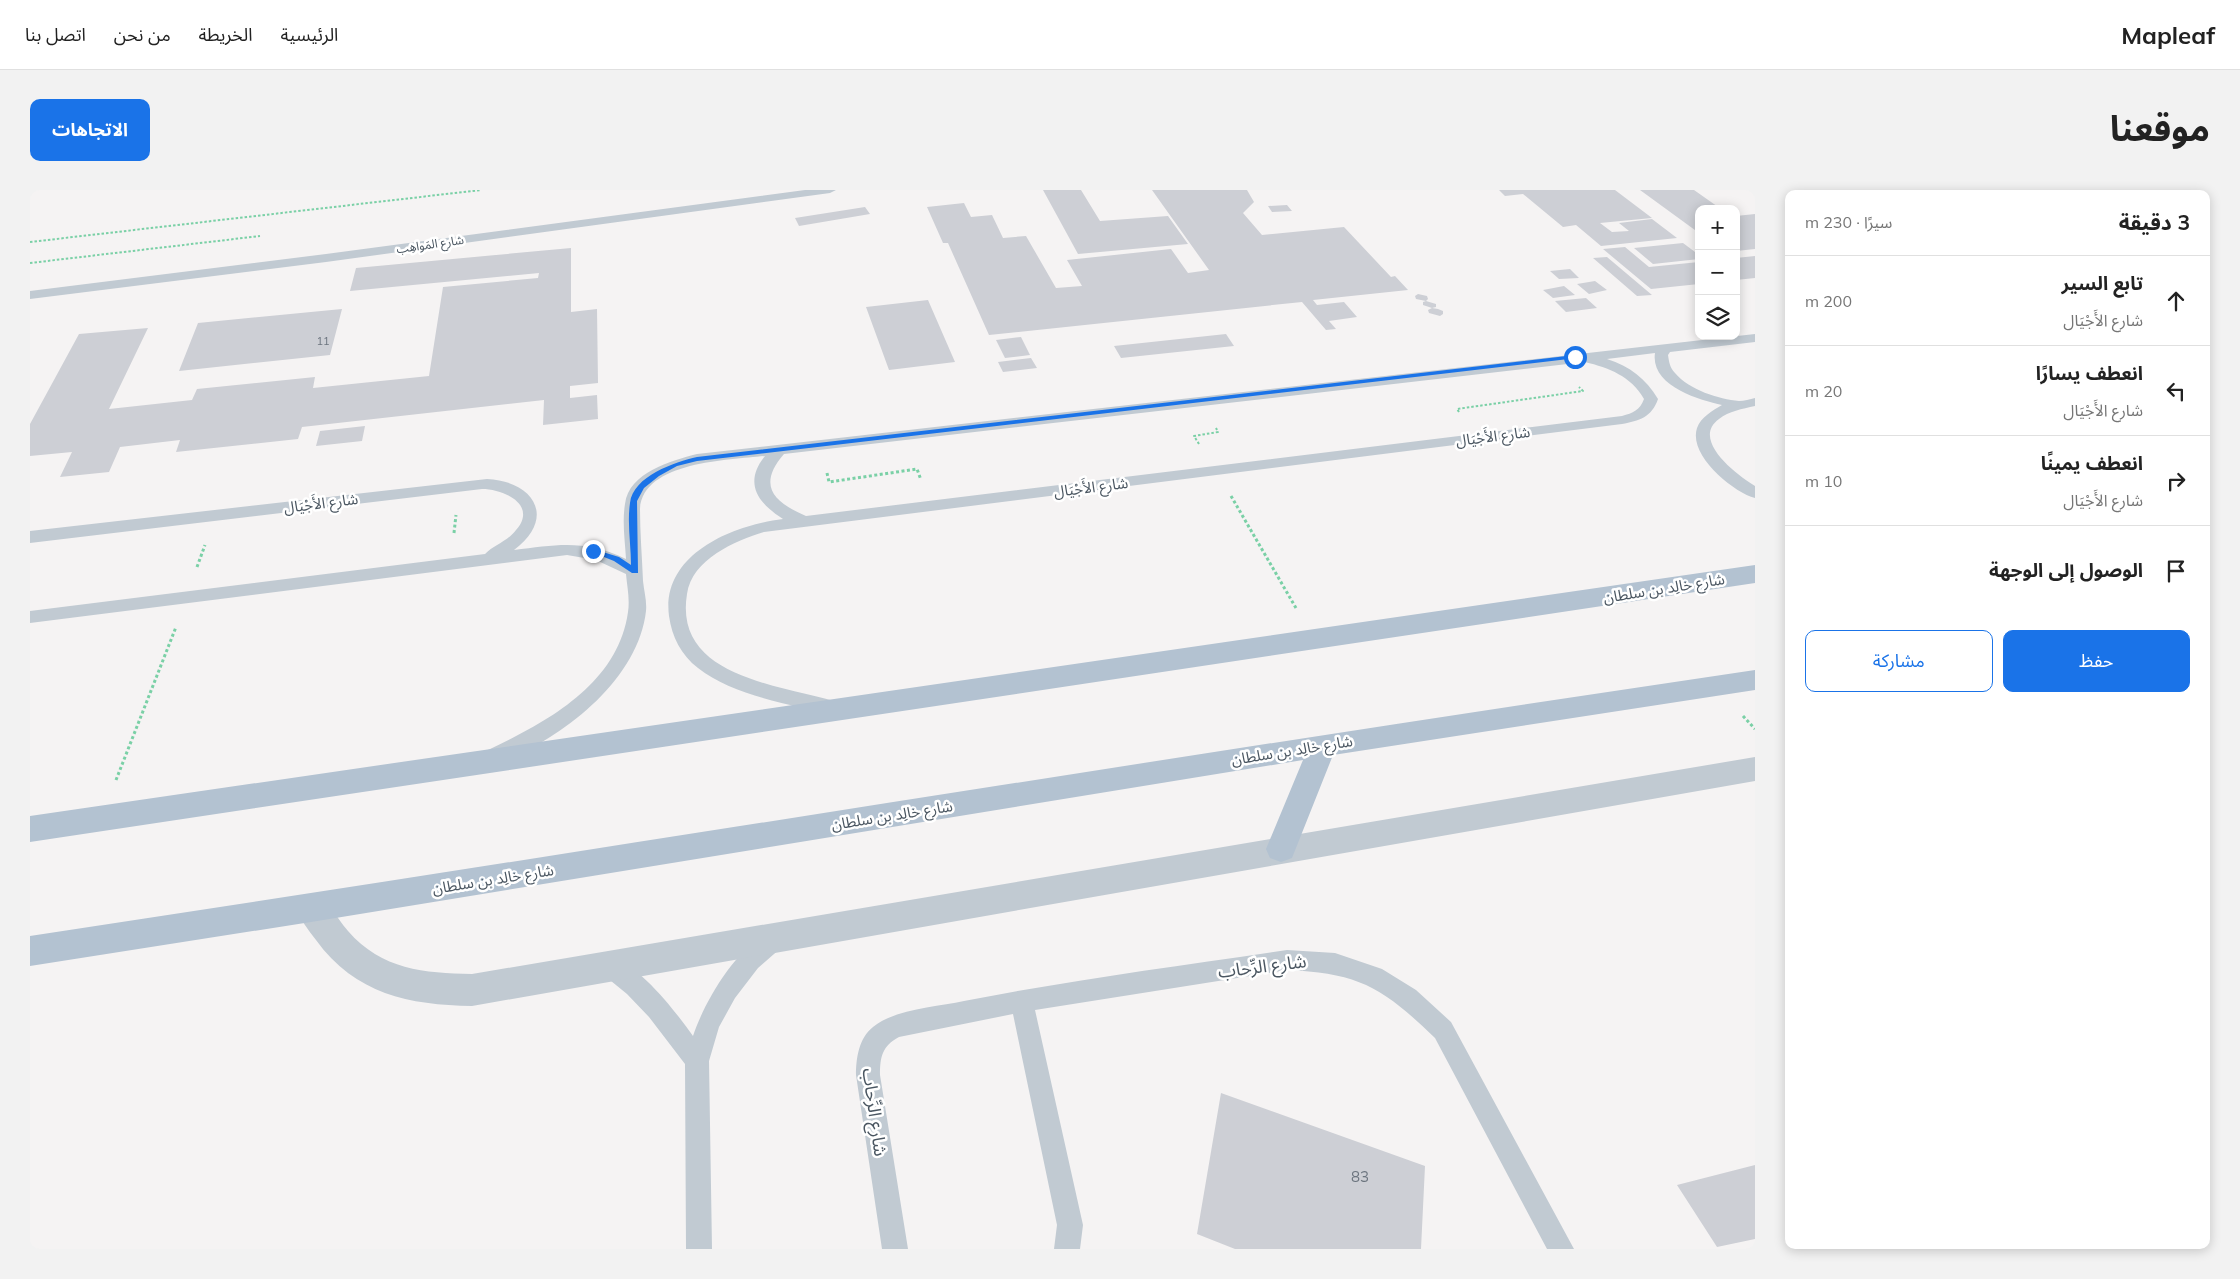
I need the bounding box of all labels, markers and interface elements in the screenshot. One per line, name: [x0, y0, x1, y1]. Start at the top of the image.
text: Mapleaf: [2121, 20, 2215, 50]
text: اتصل بنا: [25, 23, 86, 46]
text: من نحن: [114, 23, 171, 46]
text: الخريطة: [199, 23, 253, 46]
text: الرئيسية: [281, 23, 338, 46]
button: الاتجاهات: [30, 99, 150, 161]
text: موقعنا: [2110, 106, 2210, 150]
map controls: [1695, 205, 1740, 340]
button: +: [1695, 205, 1740, 250]
text: 3 دقيقة: [2119, 209, 2190, 235]
text: سيرًا · 230 m: [1805, 212, 1892, 232]
street label: شارع المَواهِب: [395, 232, 465, 258]
button: −: [1695, 250, 1740, 295]
text: تابع السير: [2062, 271, 2143, 295]
icon: ahead: [2162, 287, 2190, 315]
text: 200 m: [1805, 291, 1852, 311]
button: layers: [1695, 295, 1740, 340]
text: شارع الأَجْيَال: [2063, 310, 2143, 330]
house number: 11: [316, 334, 330, 348]
route start: [1564, 346, 1587, 369]
text: انعطف يسارًا: [2036, 361, 2143, 385]
icon: left: [2162, 377, 2190, 405]
text: 20 m: [1805, 381, 1842, 401]
text: شارع الأَجْيَال: [2063, 400, 2143, 420]
street label: شارع الأَجْيَال: [1455, 421, 1532, 453]
text: انعطف يمينًا: [2041, 451, 2143, 475]
icon: right: [2162, 467, 2190, 495]
text: 10 m: [1805, 471, 1842, 491]
street label: شارع الأَجْيَال: [1053, 472, 1130, 504]
street label: شارع الأَجْيَال: [283, 488, 360, 520]
text: شارع الأَجْيَال: [2063, 490, 2143, 510]
route end: [582, 540, 605, 563]
icon: arrive: [2162, 557, 2190, 585]
text: الوصول إلى الوجهة: [1989, 558, 2143, 582]
street label: شارع خالِد بن سلطان: [1602, 569, 1727, 610]
button: مشاركة: [1805, 630, 1993, 692]
button: حفظ: [2003, 630, 2190, 692]
street label: شارع خالِد بن سلطان: [1230, 731, 1355, 772]
street label: شارع خالِد بن سلطان: [830, 796, 955, 837]
street label: شارع خالِد بن سلطان: [431, 860, 556, 901]
street label: شارع الرِّحاب: [1216, 949, 1308, 986]
street label: شارع الرِّحاب: [854, 1066, 893, 1158]
house number: 83: [1351, 1167, 1369, 1186]

